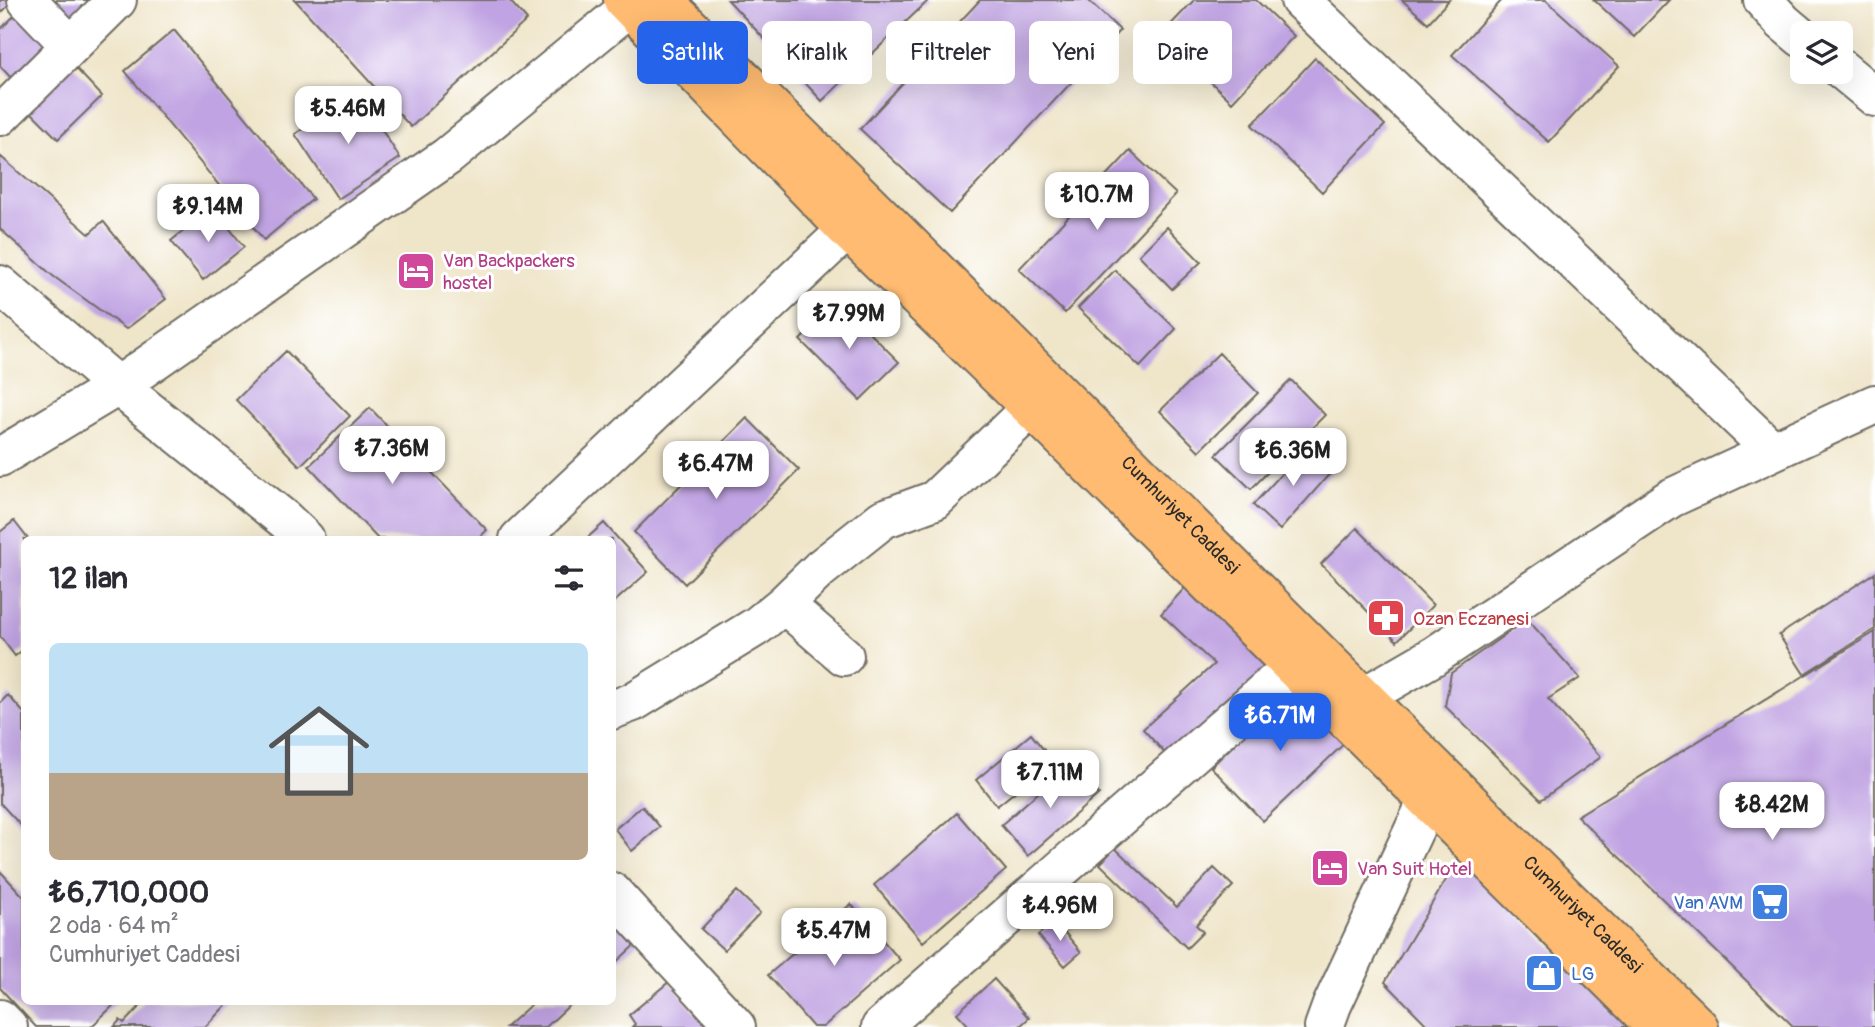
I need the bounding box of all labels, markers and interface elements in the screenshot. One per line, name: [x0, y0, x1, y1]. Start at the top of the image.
chip: Satılık: [637, 21, 748, 84]
chip: Kiralık: [762, 21, 872, 84]
chip: Filtreler: [886, 21, 1015, 84]
chip: Yeni: [1029, 21, 1119, 84]
chip: Daire: [1133, 21, 1232, 84]
map controls: [1790, 21, 1853, 84]
button: layers: [1790, 21, 1853, 84]
pin: ₺5.46M: [291, 86, 405, 146]
text: ₺5.46M: [311, 94, 385, 123]
pin: ₺10.7M: [1040, 173, 1154, 232]
text: ₺10.7M: [1061, 180, 1133, 209]
pin: ₺9.14M: [151, 184, 265, 244]
text: ₺9.14M: [173, 192, 243, 221]
place label: Van Backpackers hostel: [443, 249, 575, 295]
hotel icon: Van Backpackers hostel: [395, 250, 437, 292]
pin: ₺7.99M: [792, 292, 906, 351]
text: ₺7.99M: [813, 299, 885, 328]
pin: ₺7.36M: [335, 426, 449, 486]
pin: ₺6.36M: [1236, 428, 1350, 488]
text: ₺7.36M: [355, 434, 429, 463]
text: ₺6.36M: [1255, 436, 1331, 465]
pin: ₺6.47M: [659, 442, 773, 501]
text: ₺6.47M: [679, 449, 753, 478]
street label: Cumhuriyet Caddesi: [1116, 451, 1245, 580]
icon: filters: [550, 559, 588, 597]
text: 12 ilan: [49, 560, 128, 597]
pharmacy icon: Ozan Eczanesi: [1365, 597, 1407, 639]
place label: Ozan Eczanesi: [1413, 607, 1529, 631]
icon: home: [256, 688, 382, 814]
pin: ₺6.71M: [1223, 694, 1337, 753]
text: ₺6.71M: [1245, 701, 1315, 730]
pin: ₺7.11M: [993, 750, 1107, 810]
text: ₺7.11M: [1017, 758, 1083, 787]
pin: ₺8.42M: [1715, 782, 1829, 842]
text: ₺8.42M: [1735, 790, 1809, 819]
hotel icon: Van Suit Hotel: [1309, 847, 1351, 889]
street label: Cumhuriyet Caddesi: [1518, 851, 1647, 979]
place label: Van Suit Hotel: [1357, 857, 1472, 881]
text: ₺6,710,000: [49, 874, 209, 911]
supermarket icon: Van AVM: [1749, 881, 1791, 923]
pin: ₺4.96M: [1003, 884, 1117, 943]
text: ₺4.96M: [1023, 891, 1097, 920]
place label: Van AVM: [1674, 891, 1743, 915]
pin: ₺5.47M: [777, 908, 891, 968]
text: 2 oda · 64 m²: [49, 911, 179, 940]
text: ₺5.47M: [797, 916, 871, 945]
text: Cumhuriyet Caddesi: [49, 940, 240, 969]
shop icon: LG: [1523, 952, 1565, 994]
place label: LG: [1571, 962, 1594, 986]

